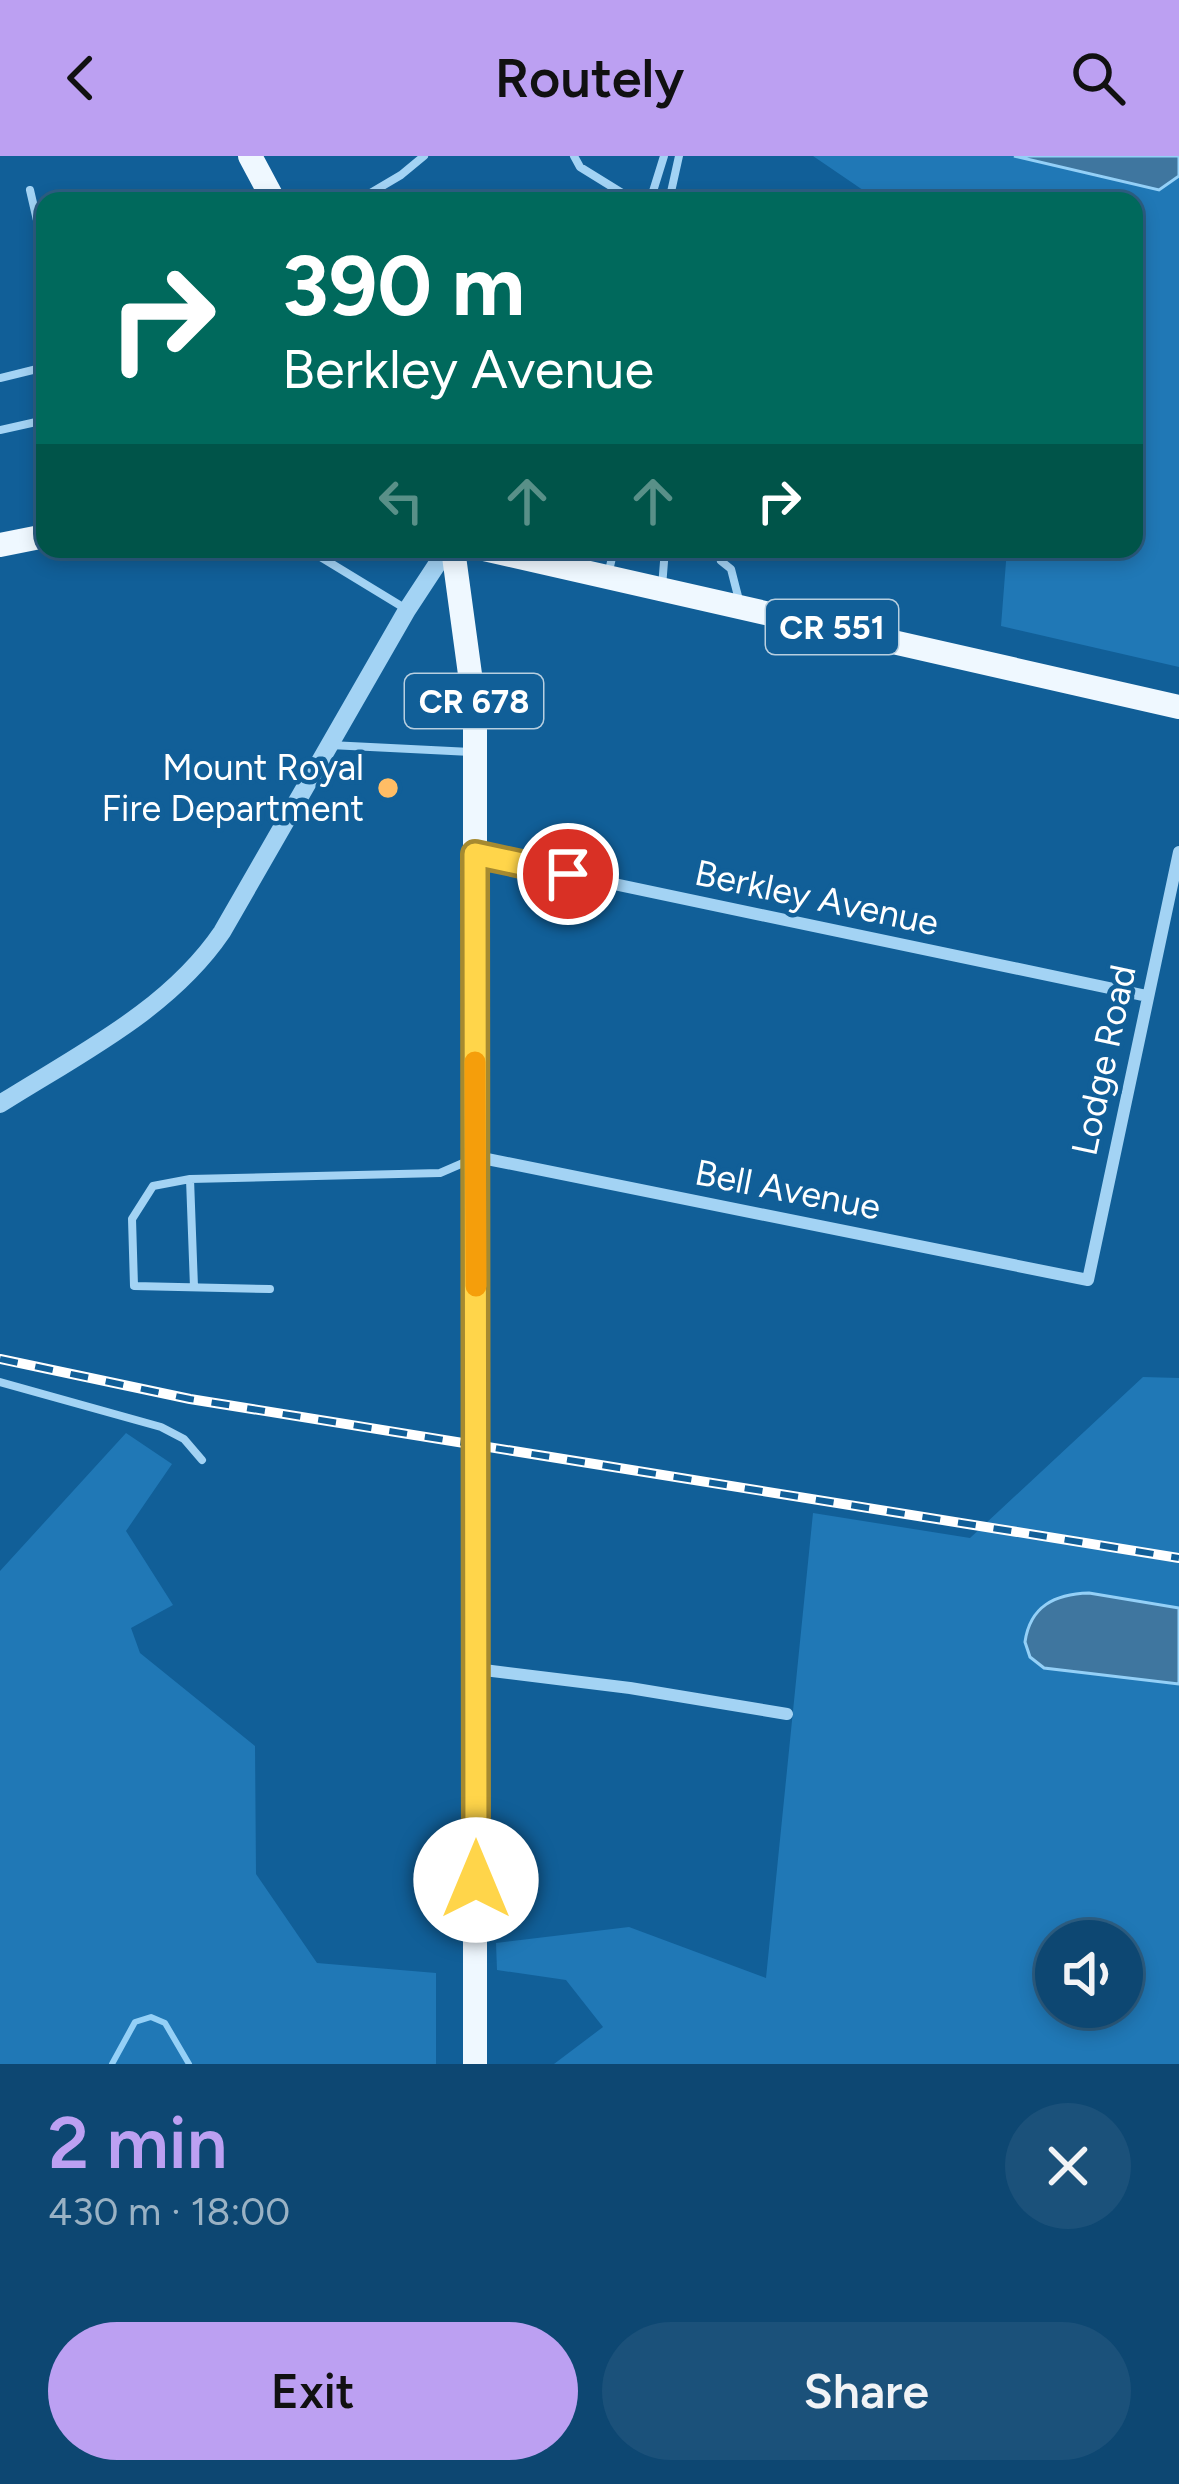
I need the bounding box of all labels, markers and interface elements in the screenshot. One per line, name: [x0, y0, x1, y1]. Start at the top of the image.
icon: back: [48, 45, 114, 111]
icon: search: [1065, 45, 1131, 111]
text: Routely: [495, 46, 684, 111]
text: 390 m: [282, 235, 525, 336]
icon: right: [84, 240, 240, 396]
text: Berkley Avenue: [282, 337, 654, 402]
icon: left: [368, 468, 434, 534]
icon: ahead: [494, 468, 560, 534]
icon: ahead: [620, 468, 686, 534]
icon: right: [746, 468, 812, 534]
road number: CR 551: [766, 600, 898, 654]
road number: CR 678: [405, 674, 543, 728]
place label: Mount Royal Fire Department: [102, 746, 364, 830]
marker: Mount Royal Fire Department: [375, 775, 401, 801]
pin: [517, 823, 619, 925]
icon: arrive: [535, 841, 601, 907]
street label: Berkley Avenue: [691, 851, 943, 944]
street label: Lodge Road: [1062, 961, 1145, 1159]
street label: Bell Avenue: [691, 1150, 884, 1229]
position arrow: [413, 1817, 539, 1943]
map controls: [1035, 1920, 1143, 2028]
button: sound: [1035, 1920, 1143, 2028]
text: 2 min: [48, 2100, 227, 2186]
button: close: [1005, 2103, 1131, 2229]
text: 430 m · 18:00: [48, 2188, 290, 2235]
button: Exit: [48, 2322, 578, 2460]
button: Share: [602, 2322, 1131, 2460]

